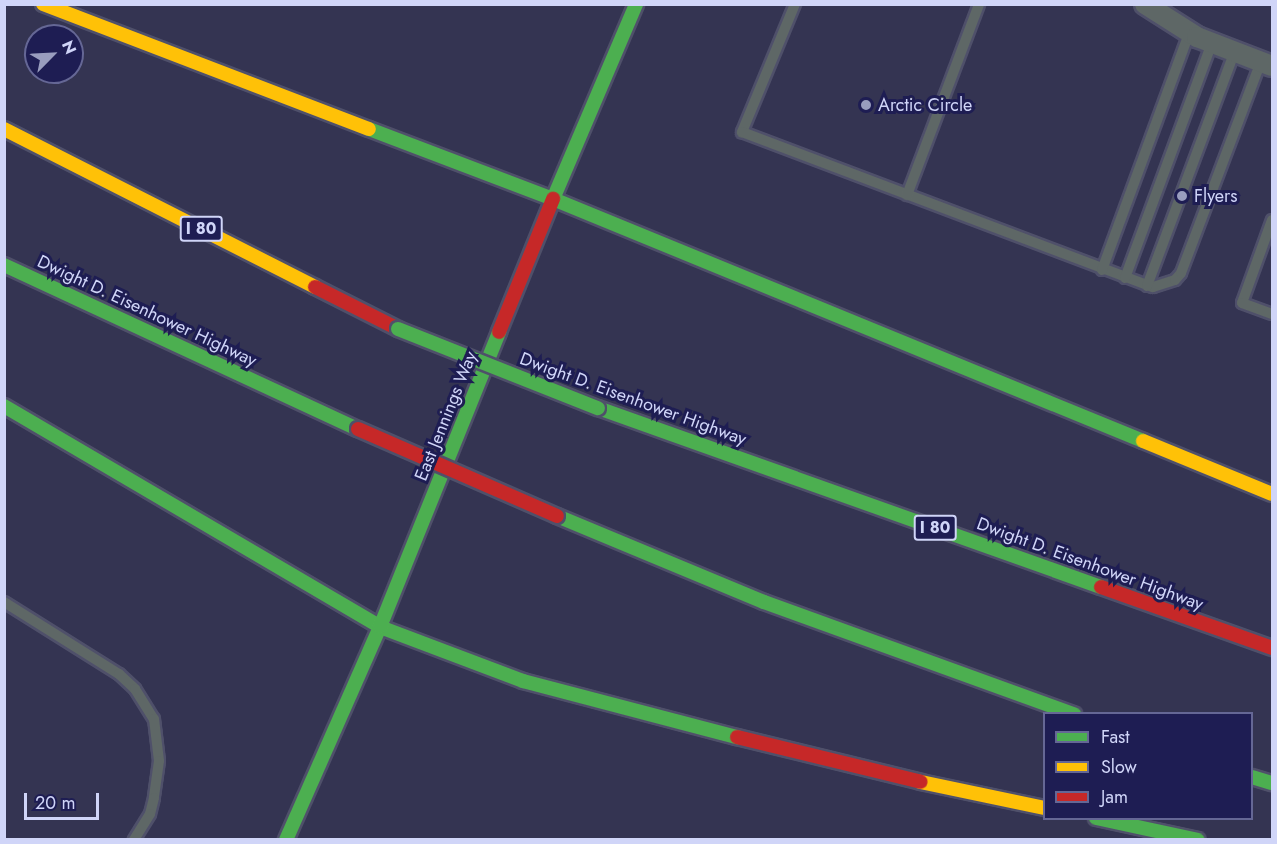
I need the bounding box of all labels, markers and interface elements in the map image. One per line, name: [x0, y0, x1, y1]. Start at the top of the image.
north arrow: [24, 24, 84, 84]
text: N: [56, 37, 82, 58]
place label: Arctic Circle: [878, 94, 972, 116]
marker: Arctic Circle: [859, 98, 873, 112]
place label: Flyers: [1194, 185, 1237, 207]
marker: Flyers: [1175, 189, 1189, 203]
road number: I 80: [178, 216, 224, 242]
street label: Dwight D. Eisenhower Highway: [34, 251, 260, 371]
street label: East Jennings Way: [410, 348, 482, 484]
street label: Dwight D. Eisenhower Highway: [517, 348, 749, 450]
street label: Dwight D. Eisenhower Highway: [974, 513, 1206, 615]
road number: I 80: [912, 515, 958, 541]
legend: [1043, 712, 1253, 820]
text: Fast: [1101, 724, 1130, 750]
text: Slow: [1101, 754, 1137, 780]
scale bar: [27, 781, 102, 819]
text: Jam: [1101, 784, 1128, 810]
text: 20 m: [35, 790, 75, 816]

